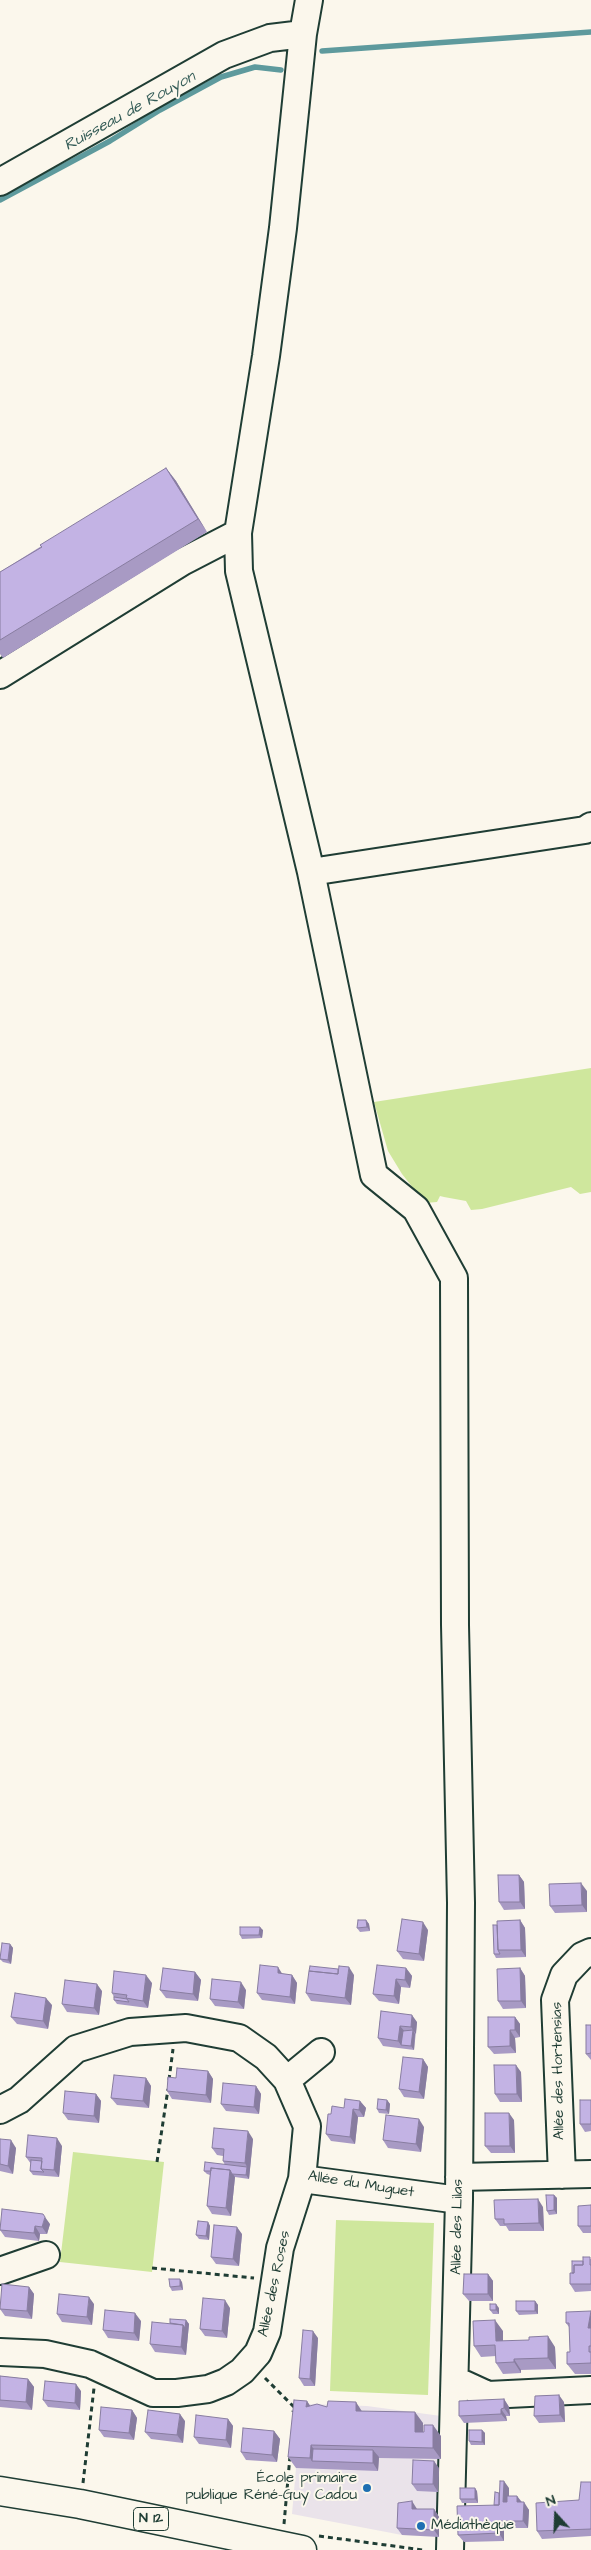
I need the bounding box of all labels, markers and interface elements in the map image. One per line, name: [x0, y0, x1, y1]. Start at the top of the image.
water label: Ruisseau de Rouyon: [61, 68, 199, 156]
street label: Allée des Hortensias: [549, 2002, 569, 2140]
street label: Allée du Muguet: [307, 2168, 415, 2202]
street label: Allée des Lilas: [448, 2179, 468, 2275]
street label: Allée des Roses: [255, 2229, 295, 2339]
place label: École primaire publique Réné-Guy Cadou: [185, 2470, 357, 2505]
marker: École primaire publique Réné-Guy Cadou: [361, 2482, 373, 2494]
north arrow: [531, 2490, 581, 2540]
text: N: [543, 2490, 558, 2512]
road number: N 12: [134, 2508, 168, 2530]
place label: Médiathèque: [431, 2517, 514, 2535]
marker: Médiathèque: [415, 2520, 427, 2532]

